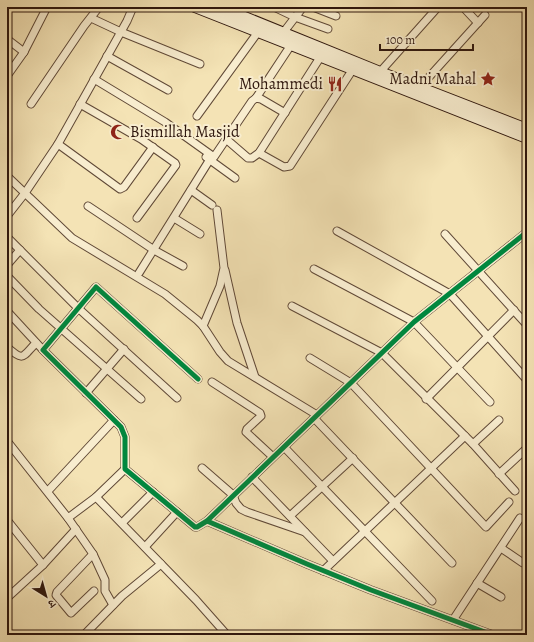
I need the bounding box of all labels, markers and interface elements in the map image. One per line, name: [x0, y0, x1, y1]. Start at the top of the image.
scale bar: [380, 26, 473, 52]
text: 100 m: [386, 32, 415, 48]
place label: Madni Mahal: [389, 68, 476, 90]
place icon: Madni Mahal: [479, 70, 497, 88]
place label: Mohammedi: [239, 73, 323, 95]
restaurant icon: Mohammedi: [326, 75, 344, 93]
place label: Bismillah Masjid: [130, 121, 240, 143]
mosque icon: Bismillah Masjid: [109, 123, 127, 141]
north arrow: [26, 576, 66, 616]
text: उ: [44, 595, 59, 612]

